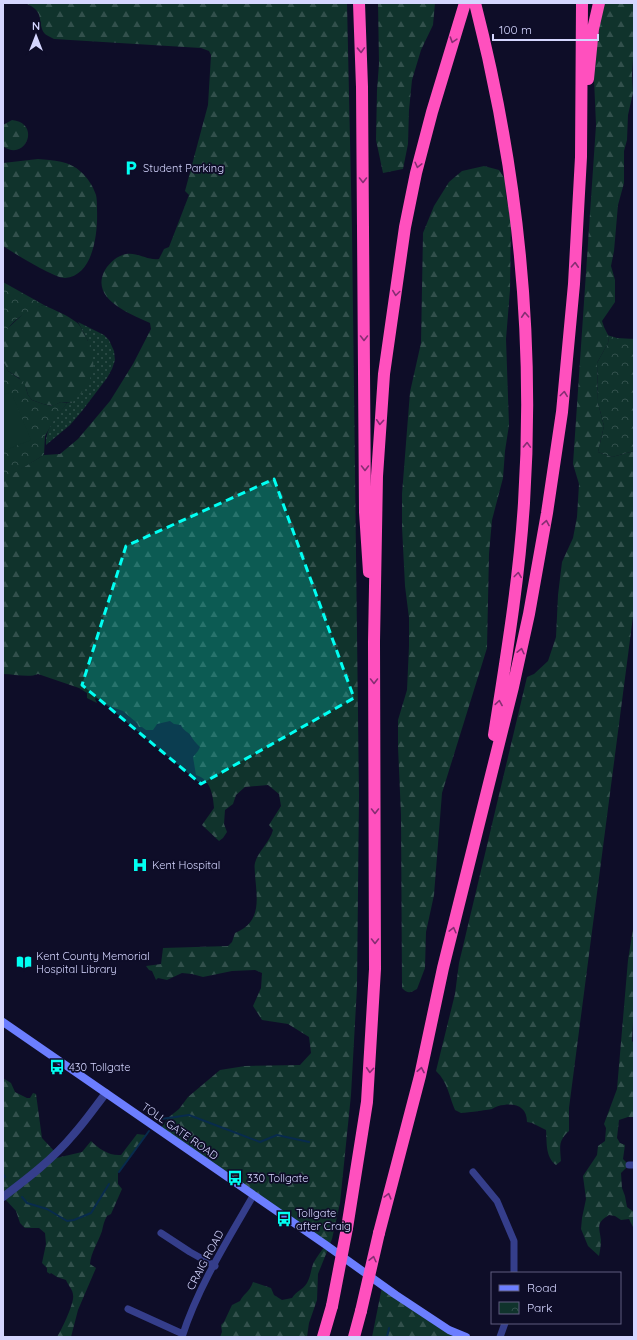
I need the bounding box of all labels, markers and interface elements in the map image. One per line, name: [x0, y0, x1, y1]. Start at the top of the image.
north arrow: [16, 16, 56, 56]
scale bar: [493, 16, 598, 42]
text: N: [32, 19, 40, 33]
text: 100 m: [499, 22, 532, 37]
one-way arrow: [449, 37, 458, 44]
one-way arrow: [357, 47, 365, 53]
parking icon: Student Parking: [122, 159, 140, 177]
place label: Student Parking: [143, 161, 224, 175]
one-way arrow: [414, 162, 423, 169]
one-way arrow: [359, 177, 367, 183]
one-way arrow: [571, 262, 580, 268]
one-way arrow: [392, 290, 401, 296]
one-way arrow: [520, 312, 529, 318]
one-way arrow: [360, 335, 368, 341]
one-way arrow: [559, 391, 568, 397]
one-way arrow: [376, 419, 385, 425]
one-way arrow: [523, 442, 531, 448]
one-way arrow: [360, 465, 369, 471]
one-way arrow: [541, 520, 549, 526]
one-way arrow: [513, 572, 522, 578]
one-way arrow: [517, 647, 525, 654]
one-way arrow: [370, 678, 378, 684]
one-way arrow: [494, 700, 503, 706]
one-way arrow: [371, 808, 379, 814]
hospital icon: Kent Hospital: [131, 856, 149, 874]
place label: Kent Hospital: [152, 858, 220, 872]
one-way arrow: [448, 927, 456, 933]
one-way arrow: [371, 938, 379, 944]
place label: Kent County Memorial Hospital Library: [36, 949, 150, 976]
library icon: Kent County Memorial Hospital Library: [15, 953, 33, 971]
bus stop icon: 430 Tollgate: [48, 1058, 66, 1076]
place label: 430 Tollgate: [69, 1060, 130, 1074]
one-way arrow: [365, 1067, 374, 1073]
one-way arrow: [416, 1067, 424, 1073]
street label: TOLL GATE ROAD: [139, 1099, 221, 1163]
bus stop icon: 330 Tollgate: [226, 1169, 244, 1187]
place label: 330 Tollgate: [247, 1171, 308, 1185]
one-way arrow: [384, 1192, 392, 1199]
place label: Tollgate after Craig: [296, 1206, 351, 1233]
bus stop icon: Tollgate after Craig: [275, 1210, 293, 1228]
street label: CRAIG ROAD: [183, 1228, 227, 1292]
one-way arrow: [368, 1256, 376, 1263]
legend: [491, 1272, 621, 1324]
text: Road: [527, 1280, 557, 1295]
text: Park: [527, 1300, 552, 1315]

